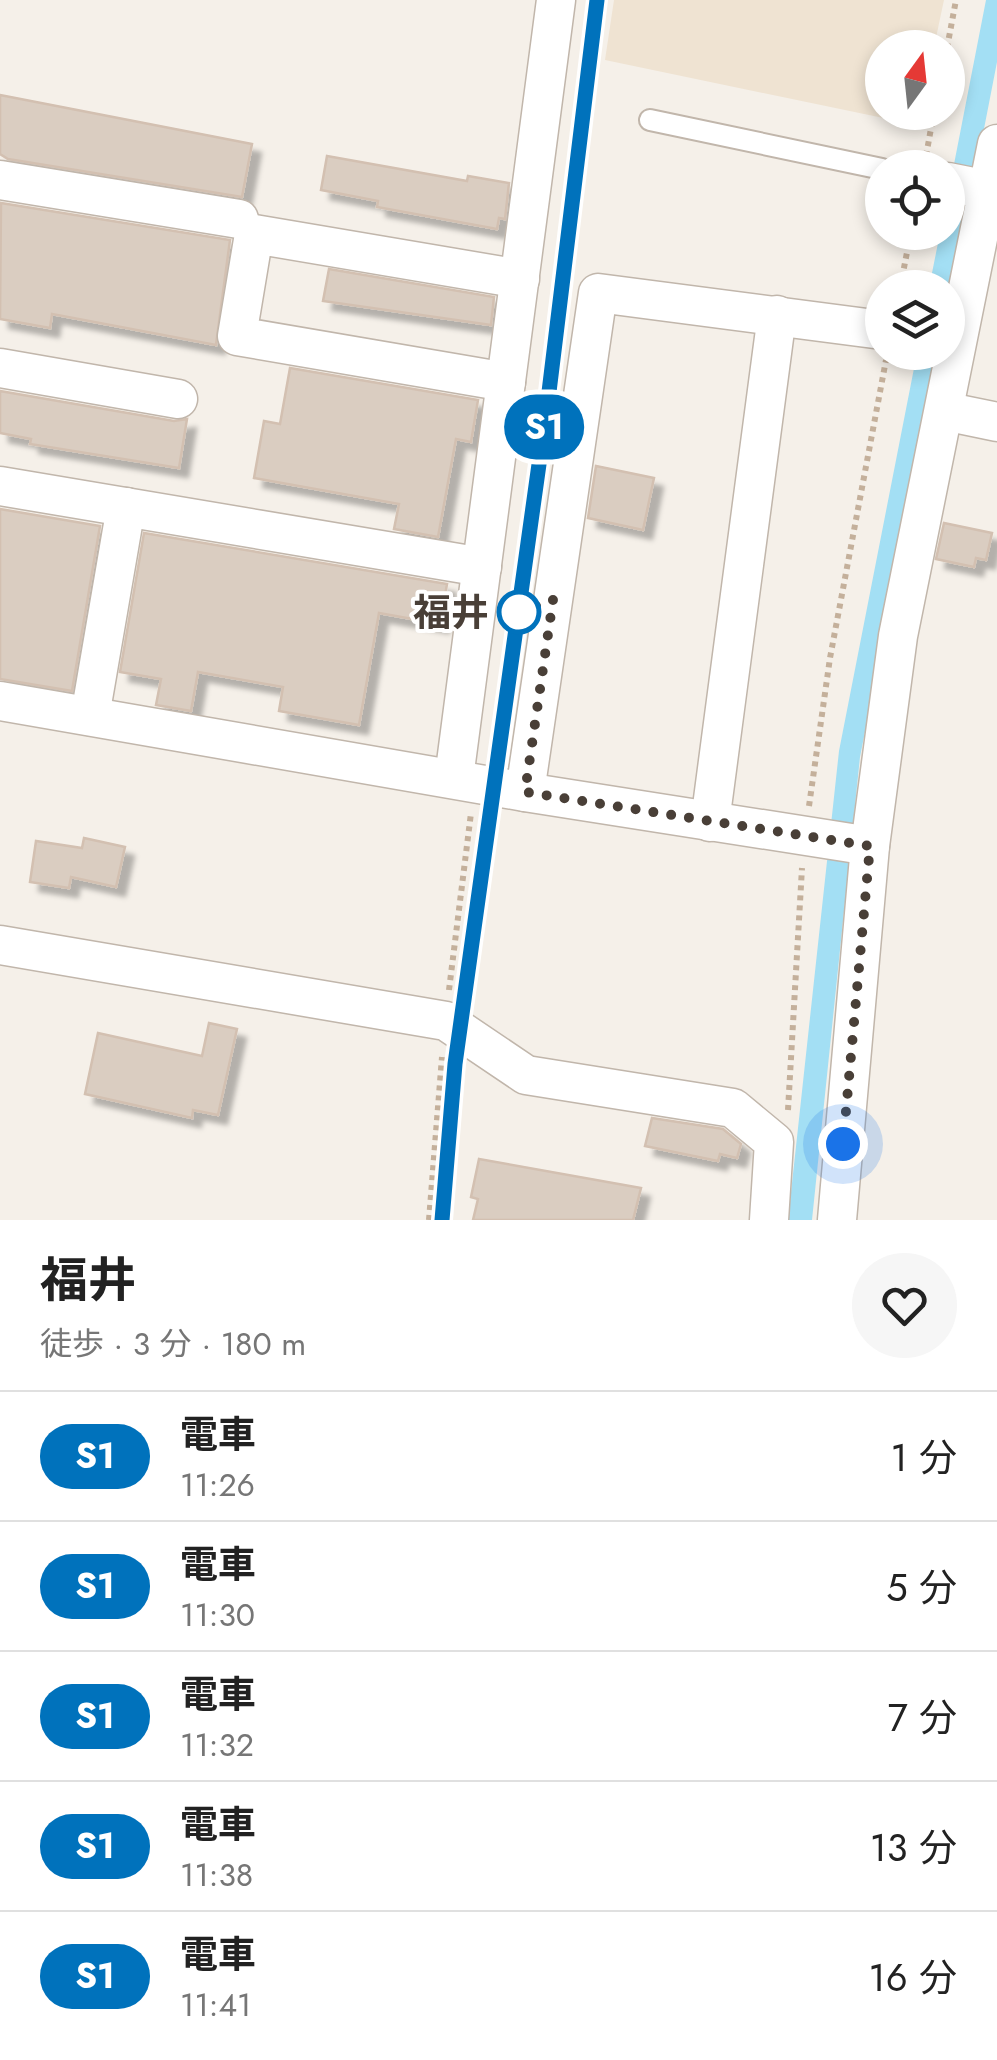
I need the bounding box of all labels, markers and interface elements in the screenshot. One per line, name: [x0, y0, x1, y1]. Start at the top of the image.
north arrow: [865, 30, 965, 130]
map controls: [865, 30, 965, 370]
button: locate: [865, 150, 965, 250]
button: layers: [865, 270, 965, 370]
line badge: S1: [499, 394, 589, 460]
text: S1: [524, 402, 564, 452]
place label: 福井: [413, 585, 489, 640]
marker: 福井: [498, 591, 540, 633]
your location: [818, 1119, 868, 1169]
text: 福井: [40, 1246, 136, 1315]
button: heart: [852, 1253, 957, 1358]
text: 徒歩 · 3 分 · 180 m: [40, 1321, 306, 1367]
text: 電車: [180, 1407, 256, 1462]
text: 1 分: [890, 1430, 957, 1485]
text: S1: [75, 1431, 115, 1481]
text: 11:26: [180, 1462, 255, 1508]
text: 電車: [180, 1537, 256, 1592]
text: 5 分: [886, 1560, 957, 1615]
text: S1: [75, 1561, 115, 1611]
text: 11:30: [180, 1592, 255, 1638]
text: 電車: [180, 1667, 256, 1722]
text: 7 分: [888, 1690, 957, 1745]
text: S1: [75, 1691, 115, 1741]
text: 11:32: [180, 1722, 254, 1768]
text: 電車: [180, 1797, 256, 1852]
text: 13 分: [870, 1820, 957, 1875]
text: S1: [75, 1821, 115, 1871]
text: 11:38: [180, 1852, 253, 1898]
text: 電車: [180, 1927, 256, 1982]
text: 16 分: [869, 1950, 957, 2005]
text: S1: [75, 1951, 115, 2001]
text: 11:41: [180, 1982, 251, 2028]

